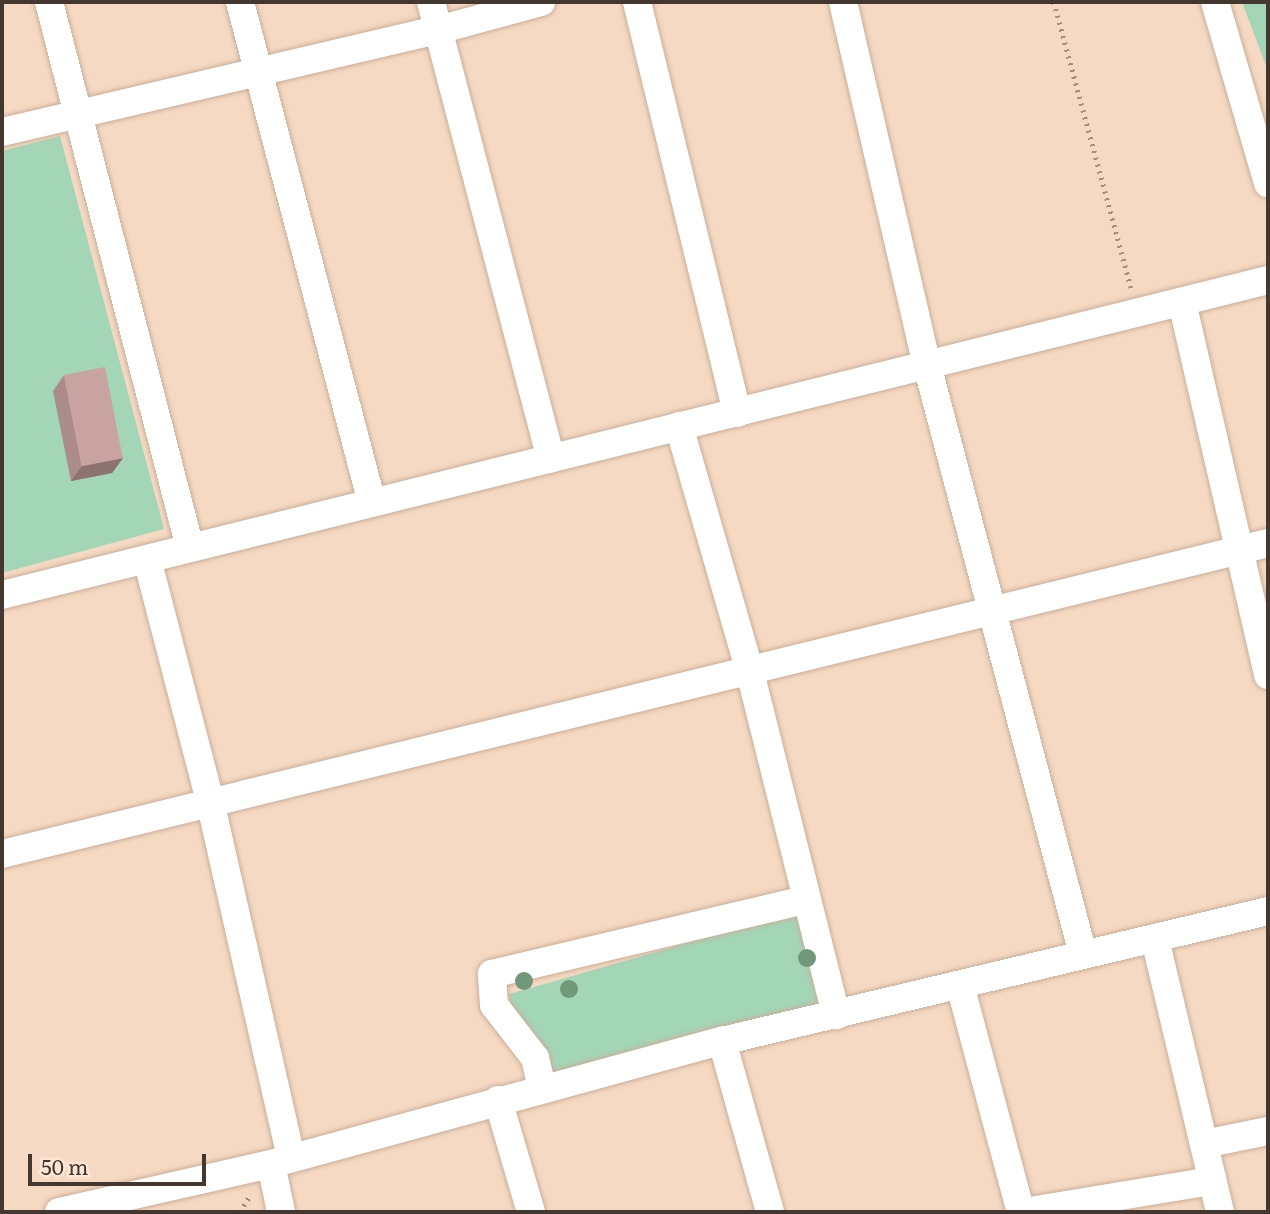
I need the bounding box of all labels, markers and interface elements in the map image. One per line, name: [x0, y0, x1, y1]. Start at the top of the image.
scale bar: [32, 1140, 210, 1184]
text: 50 m: [41, 1150, 88, 1181]

